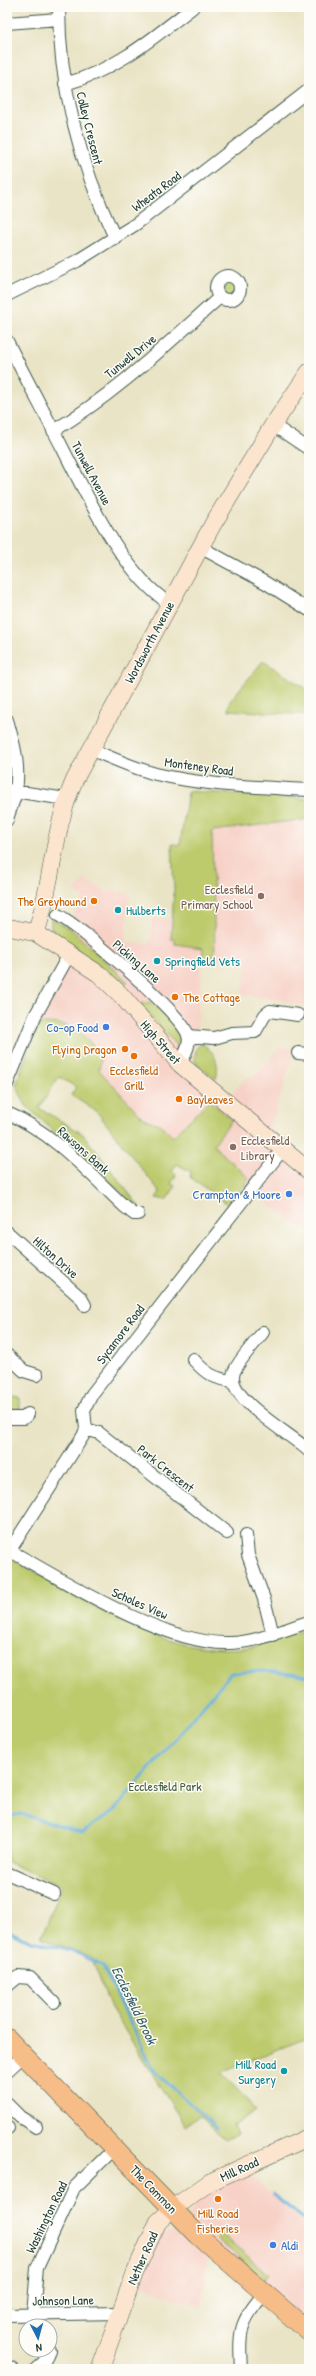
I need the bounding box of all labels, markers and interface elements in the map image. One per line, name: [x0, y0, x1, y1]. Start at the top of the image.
street label: Colley Crescent: [72, 90, 108, 167]
street label: Wheata Road: [128, 166, 184, 216]
street label: Tunwell Drive: [100, 330, 160, 382]
street label: Tunwell Avenue: [68, 438, 116, 508]
street label: Wordsworth Avenue: [120, 598, 178, 686]
street label: Monteney Road: [163, 752, 235, 780]
place label: Ecclesfield Primary School: [181, 880, 254, 913]
marker: Ecclesfield Primary School: [256, 891, 266, 901]
place label: The Greyhound: [18, 892, 86, 910]
marker: The Greyhound: [89, 896, 99, 906]
place label: Hulberts: [126, 901, 166, 919]
marker: Hulberts: [113, 905, 123, 915]
street label: Picking Lane: [109, 935, 165, 987]
place label: Springfield Vets: [165, 952, 240, 970]
marker: Springfield Vets: [152, 956, 162, 966]
place label: The Cottage: [183, 988, 240, 1006]
marker: The Cottage: [170, 992, 180, 1002]
street label: High Street: [137, 1016, 186, 1068]
place label: Co-op Food: [46, 1018, 98, 1036]
marker: Co-op Food: [101, 1022, 111, 1032]
place label: Flying Dragon: [51, 1040, 117, 1058]
marker: Flying Dragon: [120, 1044, 130, 1054]
marker: Ecclesfield Grill: [129, 1051, 139, 1061]
place label: Ecclesfield Grill: [110, 1061, 158, 1094]
place label: Bayleaves: [187, 1090, 233, 1108]
marker: Bayleaves: [174, 1094, 184, 1104]
street label: Rawsons Bank: [54, 1122, 114, 1179]
place label: Ecclesfield Library: [241, 1131, 289, 1164]
marker: Ecclesfield Library: [228, 1142, 238, 1152]
place label: Crampton & Moore: [193, 1185, 281, 1203]
marker: Crampton & Moore: [284, 1189, 294, 1199]
street label: Hilton Drive: [29, 1232, 83, 1282]
street label: Sycamore Road: [92, 1301, 148, 1367]
street label: Park Crescent: [134, 1440, 199, 1496]
street label: Scholes View: [109, 1583, 171, 1623]
park label: Ecclesfield Park: [128, 1777, 202, 1795]
water label: Ecclesfield Brook: [108, 1963, 163, 2048]
place label: Mill Road Surgery: [235, 2055, 276, 2088]
marker: Mill Road Surgery: [279, 2066, 289, 2076]
street label: Mill Road: [217, 2152, 261, 2186]
street label: The Common: [126, 2161, 182, 2217]
street label: Washington Road: [21, 2178, 71, 2256]
marker: Mill Road Fisheries: [213, 2194, 223, 2204]
place label: Mill Road Fisheries: [196, 2204, 239, 2237]
street label: Nether Road: [122, 2229, 162, 2287]
place label: Aldi: [281, 2236, 299, 2254]
marker: Aldi: [268, 2240, 278, 2250]
street label: Johnson Lane: [32, 2290, 94, 2310]
north arrow: [18, 2318, 58, 2358]
text: N: [35, 2341, 43, 2355]

